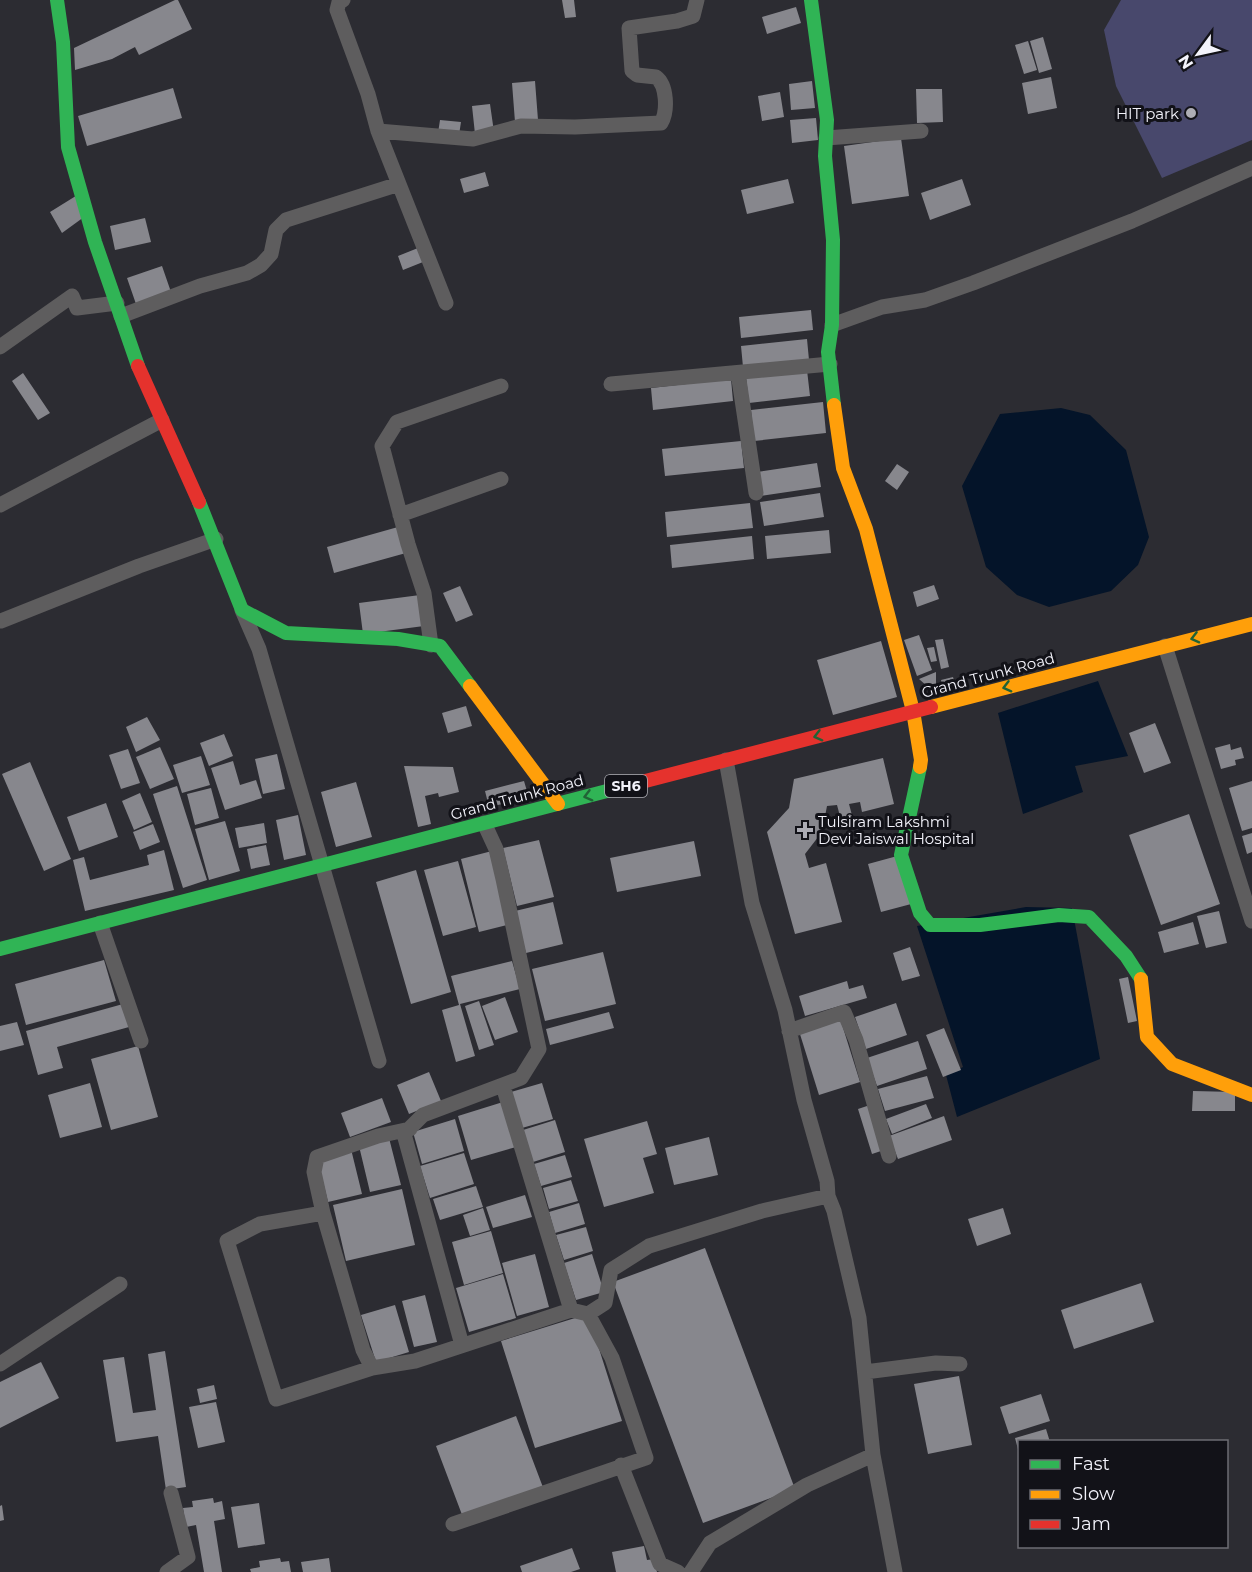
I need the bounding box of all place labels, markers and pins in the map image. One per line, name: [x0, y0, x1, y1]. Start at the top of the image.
place label: HIT park: [1116, 104, 1179, 123]
marker: HIT park: [1184, 106, 1198, 120]
place label: Tulsiram Lakshmi Devi Jaiswal Hospital: [818, 812, 974, 848]
marker: Tulsiram Lakshmi Devi Jaiswal Hospital: [796, 821, 814, 839]

